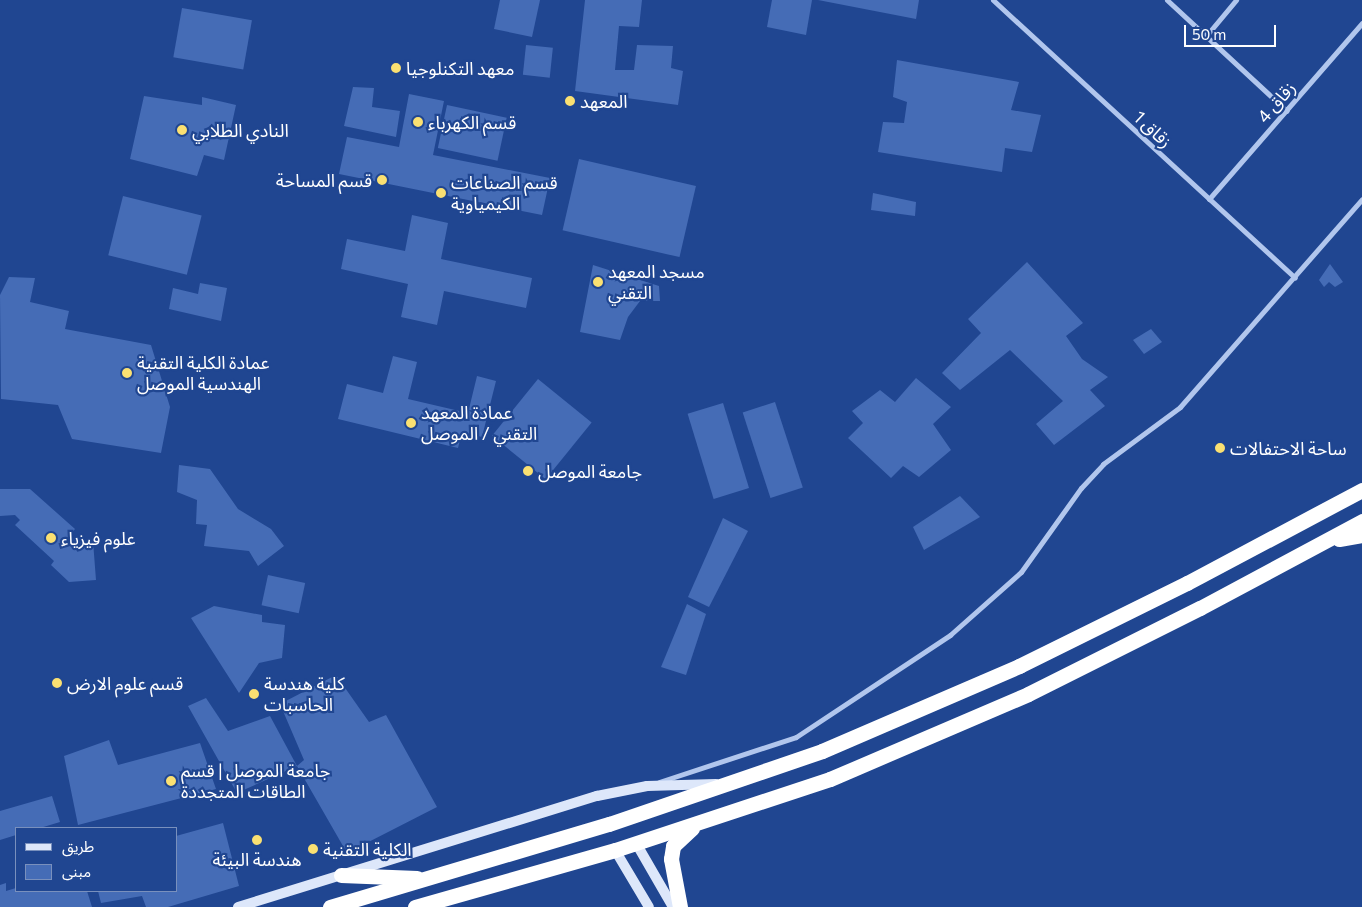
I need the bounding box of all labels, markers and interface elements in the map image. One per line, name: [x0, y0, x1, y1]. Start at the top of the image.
scale bar: [1187, 15, 1280, 47]
text: 50 m: [1192, 25, 1226, 43]
place label: معهد التكنلوجيا: [406, 57, 514, 79]
marker: معهد التكنلوجيا: [390, 62, 402, 74]
street label: زقاق 4: [1252, 77, 1300, 127]
place label: المعهد: [580, 90, 627, 112]
marker: المعهد: [564, 95, 576, 107]
street label: زقاق 1: [1129, 106, 1177, 152]
place label: قسم الكهرباء: [428, 111, 516, 133]
marker: قسم الكهرباء: [412, 116, 424, 128]
place label: النادي الطلابي: [192, 119, 289, 141]
marker: النادي الطلابي: [176, 124, 188, 136]
place label: قسم المساحة: [276, 169, 372, 191]
place label: قسم الصناعات الكيمياوية: [451, 172, 558, 214]
marker: قسم المساحة: [376, 174, 388, 186]
marker: قسم الصناعات الكيمياوية: [435, 187, 447, 199]
place label: مسجد المعهد التقني: [608, 261, 705, 304]
marker: مسجد المعهد التقني: [592, 276, 604, 288]
place label: عمادة الكلية التقنية الهندسية الموصل: [137, 352, 270, 394]
marker: عمادة الكلية التقنية الهندسية الموصل: [121, 367, 133, 379]
place label: عمادة المعهد التقني / الموصل: [421, 402, 537, 444]
marker: عمادة المعهد التقني / الموصل: [405, 417, 417, 429]
place label: ساحة الاحتفالات: [1230, 437, 1347, 459]
marker: ساحة الاحتفالات: [1214, 442, 1226, 454]
place label: جامعة الموصل: [538, 460, 642, 482]
marker: جامعة الموصل: [522, 465, 534, 477]
place label: علوم فيزياء: [61, 527, 135, 549]
marker: علوم فيزياء: [45, 532, 57, 544]
place label: قسم علوم الارض: [67, 672, 183, 694]
place label: كلية هندسة الحاسبات: [264, 673, 345, 716]
marker: قسم علوم الارض: [51, 677, 63, 689]
marker: كلية هندسة الحاسبات: [248, 688, 260, 700]
place label: جامعة الموصل | قسم الطاقات المتجددة: [181, 760, 330, 802]
marker: جامعة الموصل | قسم الطاقات المتجددة: [165, 775, 177, 787]
legend: [15, 827, 178, 892]
marker: هندسة البيئة: [251, 834, 263, 846]
text: طريق: [62, 837, 94, 855]
place label: الكلية التقنية: [323, 838, 412, 860]
marker: الكلية التقنية: [307, 843, 319, 855]
place label: هندسة البيئة: [212, 848, 302, 870]
text: مبنى: [62, 862, 91, 880]

